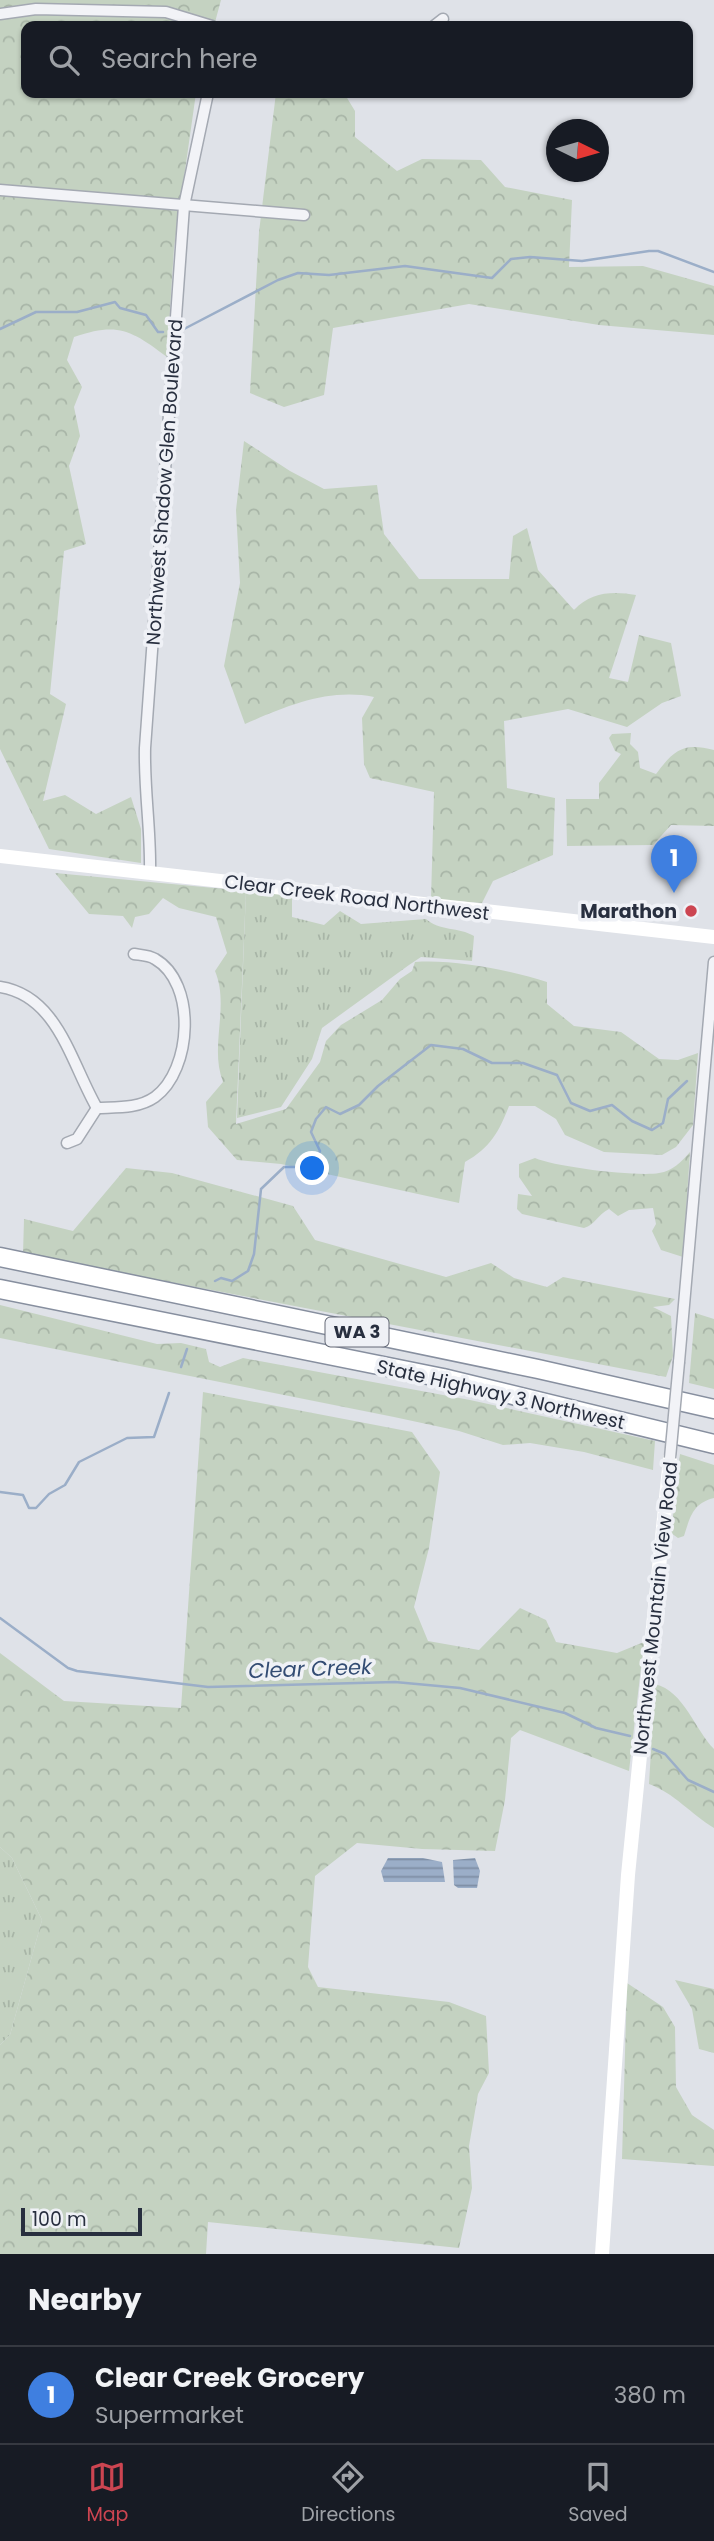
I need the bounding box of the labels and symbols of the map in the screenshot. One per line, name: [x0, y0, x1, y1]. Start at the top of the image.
north arrow: [546, 119, 609, 182]
street label: Northwest Shadow Glen Boulevard: [140, 318, 189, 646]
pin: 1: [651, 835, 697, 893]
street label: Clear Creek Road Northwest: [223, 868, 491, 927]
place label: Marathon: [580, 898, 677, 925]
marker: Marathon: [683, 903, 699, 919]
your location: [295, 1151, 329, 1185]
road number: WA 3: [326, 1317, 388, 1346]
street label: State Highway 3 Northwest: [374, 1353, 628, 1436]
street label: Northwest Mountain View Road: [627, 1460, 684, 1756]
water label: Clear Creek: [248, 1652, 373, 1685]
scale bar: [21, 2205, 142, 2237]

